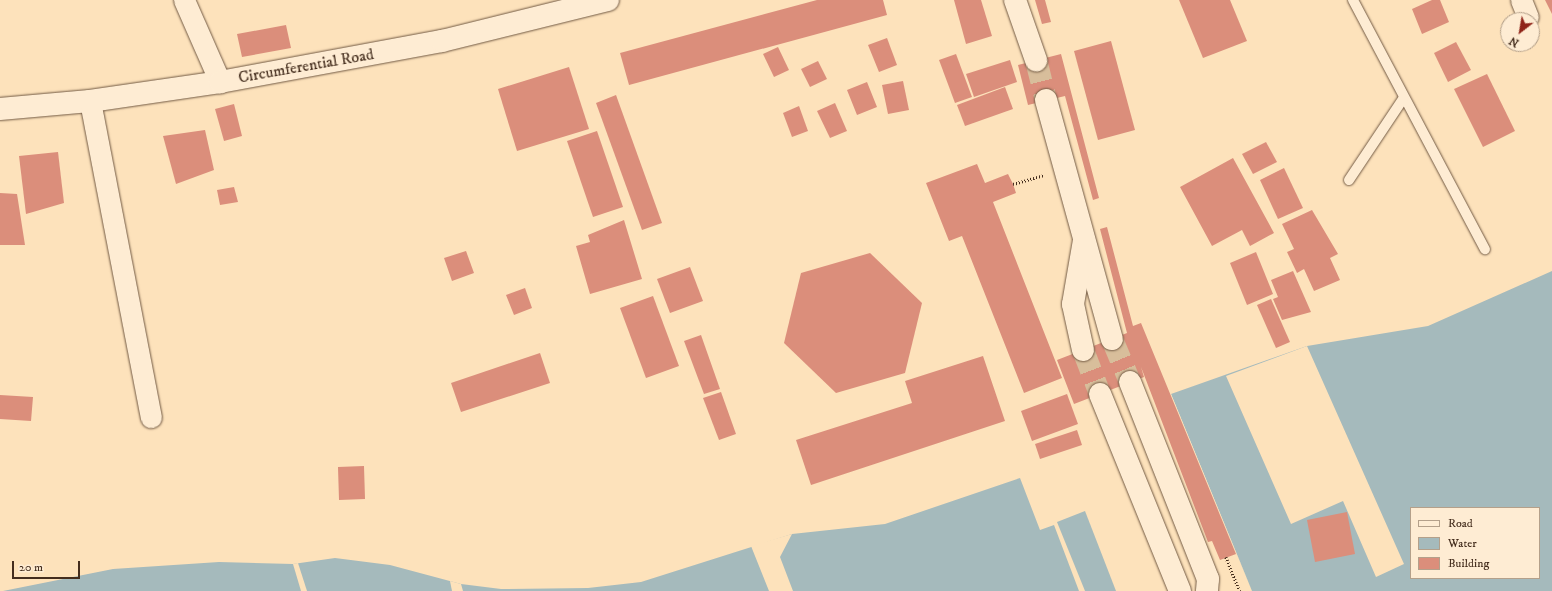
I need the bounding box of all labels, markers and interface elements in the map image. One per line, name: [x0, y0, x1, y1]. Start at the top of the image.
north arrow: [1500, 12, 1540, 52]
text: N: [1507, 33, 1522, 50]
street label: Circumferential Road: [237, 45, 375, 87]
legend: [1410, 507, 1540, 579]
text: Road: [1448, 516, 1473, 531]
text: Water: [1448, 536, 1477, 551]
scale bar: [14, 553, 82, 579]
text: Building: [1448, 556, 1489, 571]
text: 20 m: [19, 560, 43, 575]

